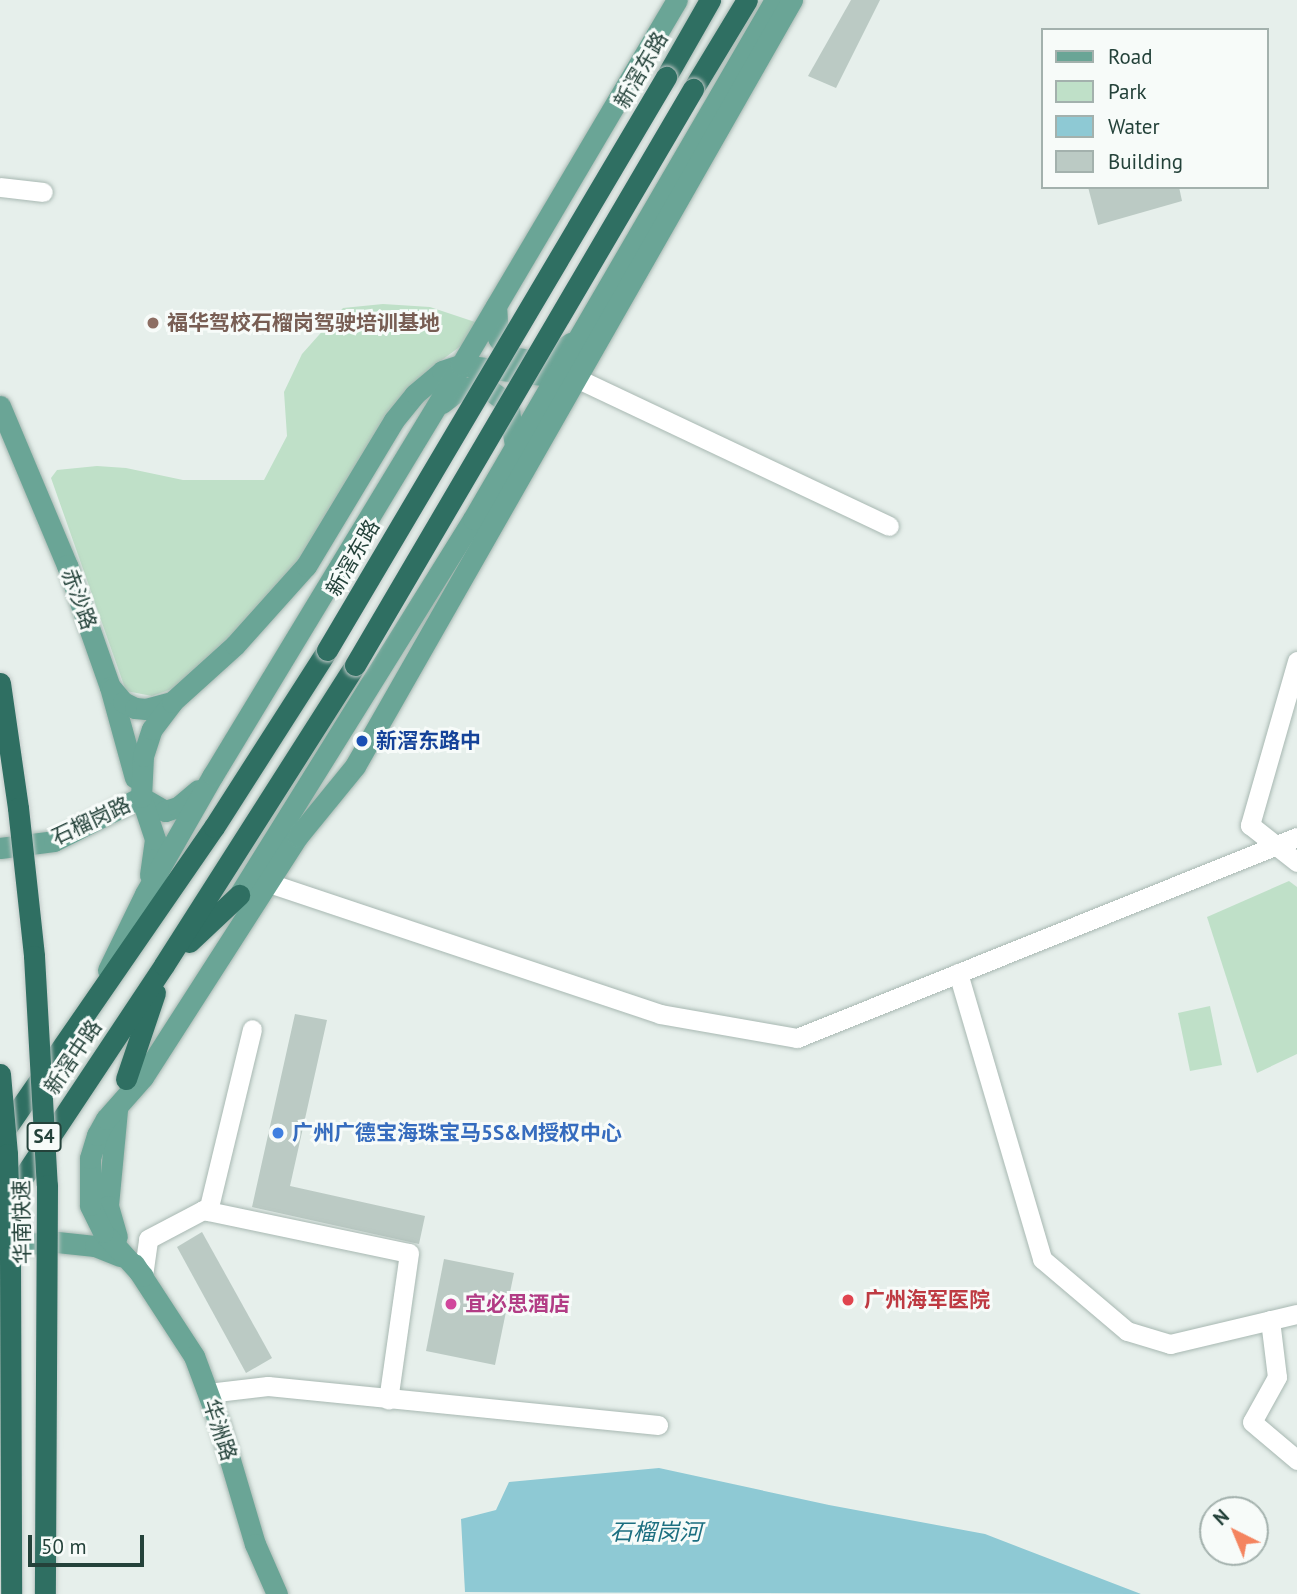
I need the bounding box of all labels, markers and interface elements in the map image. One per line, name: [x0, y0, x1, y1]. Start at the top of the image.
street label: 新滘东路: [609, 27, 673, 113]
legend: [1042, 28, 1269, 189]
text: Road: [1108, 43, 1152, 70]
text: Park: [1108, 78, 1147, 105]
text: Water: [1108, 113, 1160, 140]
text: Building: [1108, 148, 1183, 175]
place label: 福华驾校石榴岗驾驶培训基地: [167, 310, 440, 336]
marker: 福华驾校石榴岗驾驶培训基地: [145, 315, 161, 331]
street label: 新滘东路: [321, 515, 385, 601]
street label: 赤沙路: [56, 565, 102, 633]
place label: 新滘东路中: [376, 728, 481, 754]
marker: 新滘东路中: [354, 733, 370, 749]
street label: 石榴岗路: [48, 792, 134, 850]
street label: 新滘中路: [39, 1015, 107, 1099]
place label: 广州广德宝海珠宝马5S&M授权中心: [292, 1120, 622, 1146]
road number: S4: [26, 1121, 61, 1152]
marker: 广州广德宝海珠宝马5S&M授权中心: [270, 1125, 286, 1141]
street label: 华南快速: [9, 1180, 35, 1264]
place label: 广州海军医院: [864, 1287, 990, 1313]
marker: 广州海军医院: [838, 1290, 858, 1310]
place label: 宜必思酒店: [465, 1291, 570, 1317]
marker: 宜必思酒店: [443, 1296, 459, 1312]
street label: 华洲路: [198, 1396, 242, 1464]
north arrow: [1199, 1496, 1269, 1566]
text: N: [1208, 1504, 1234, 1530]
water label: 石榴岗河: [610, 1518, 702, 1546]
scale bar: [32, 1520, 147, 1564]
text: 50 m: [41, 1533, 87, 1560]

